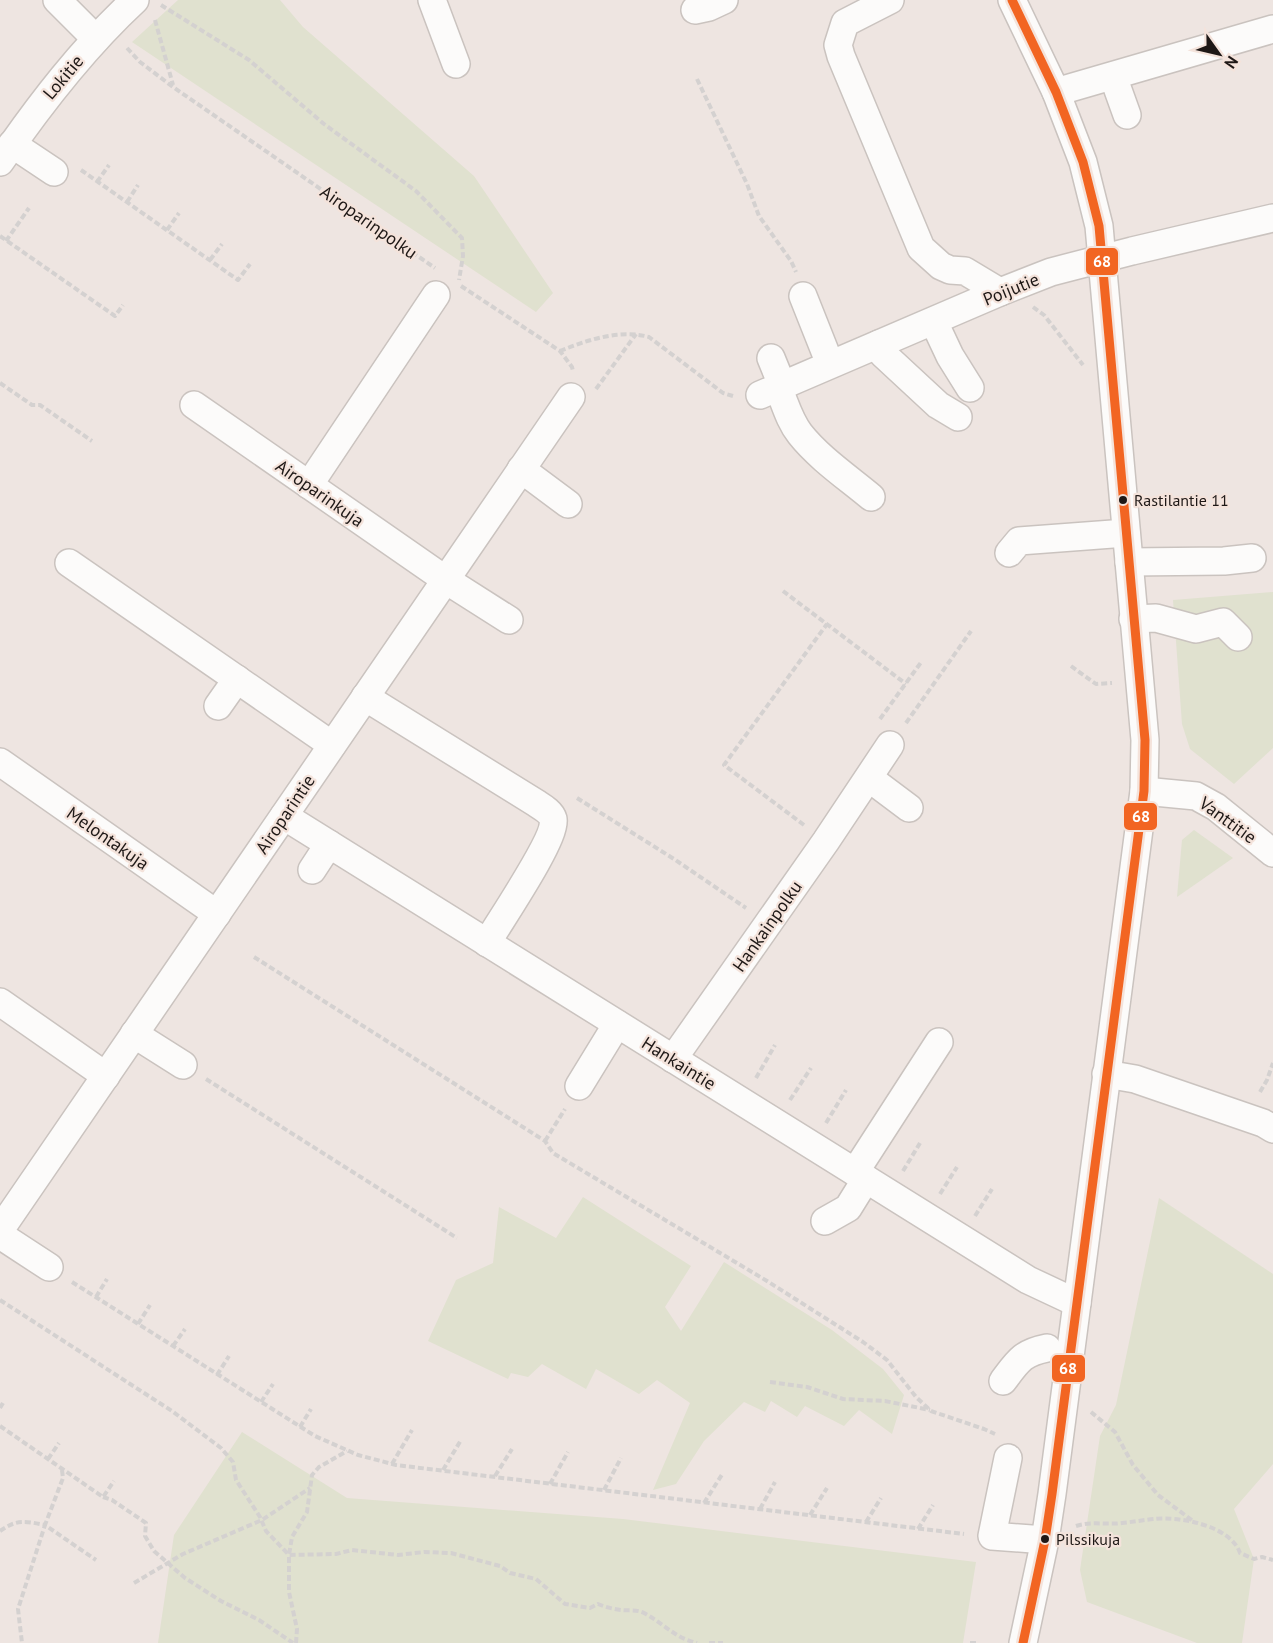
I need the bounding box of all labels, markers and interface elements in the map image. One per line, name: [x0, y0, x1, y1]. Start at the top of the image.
north arrow: [1189, 24, 1249, 84]
street label: Lokitie: [38, 50, 88, 104]
text: N: [1220, 52, 1243, 72]
street label: Airoparinpolku: [316, 180, 422, 264]
line badge: 68: [1085, 247, 1119, 276]
text: 68: [1093, 251, 1111, 271]
street label: Poijutie: [980, 267, 1042, 311]
street label: Airoparinkuja: [271, 454, 369, 532]
place label: Rastilantie 11: [1134, 490, 1229, 510]
marker: Rastilantie 11: [1117, 494, 1129, 506]
street label: Airoparintie: [250, 770, 320, 858]
street label: Vanttitie: [1194, 791, 1261, 848]
street label: Melontakuja: [62, 801, 154, 875]
line badge: 68: [1123, 802, 1158, 831]
text: 68: [1132, 806, 1150, 826]
street label: Hankainpolku: [727, 876, 807, 976]
street label: Hankaintie: [638, 1031, 720, 1095]
line badge: 68: [1051, 1354, 1086, 1383]
text: 68: [1059, 1358, 1077, 1378]
place label: Pilssikuja: [1056, 1529, 1120, 1549]
marker: Pilssikuja: [1039, 1533, 1051, 1545]

